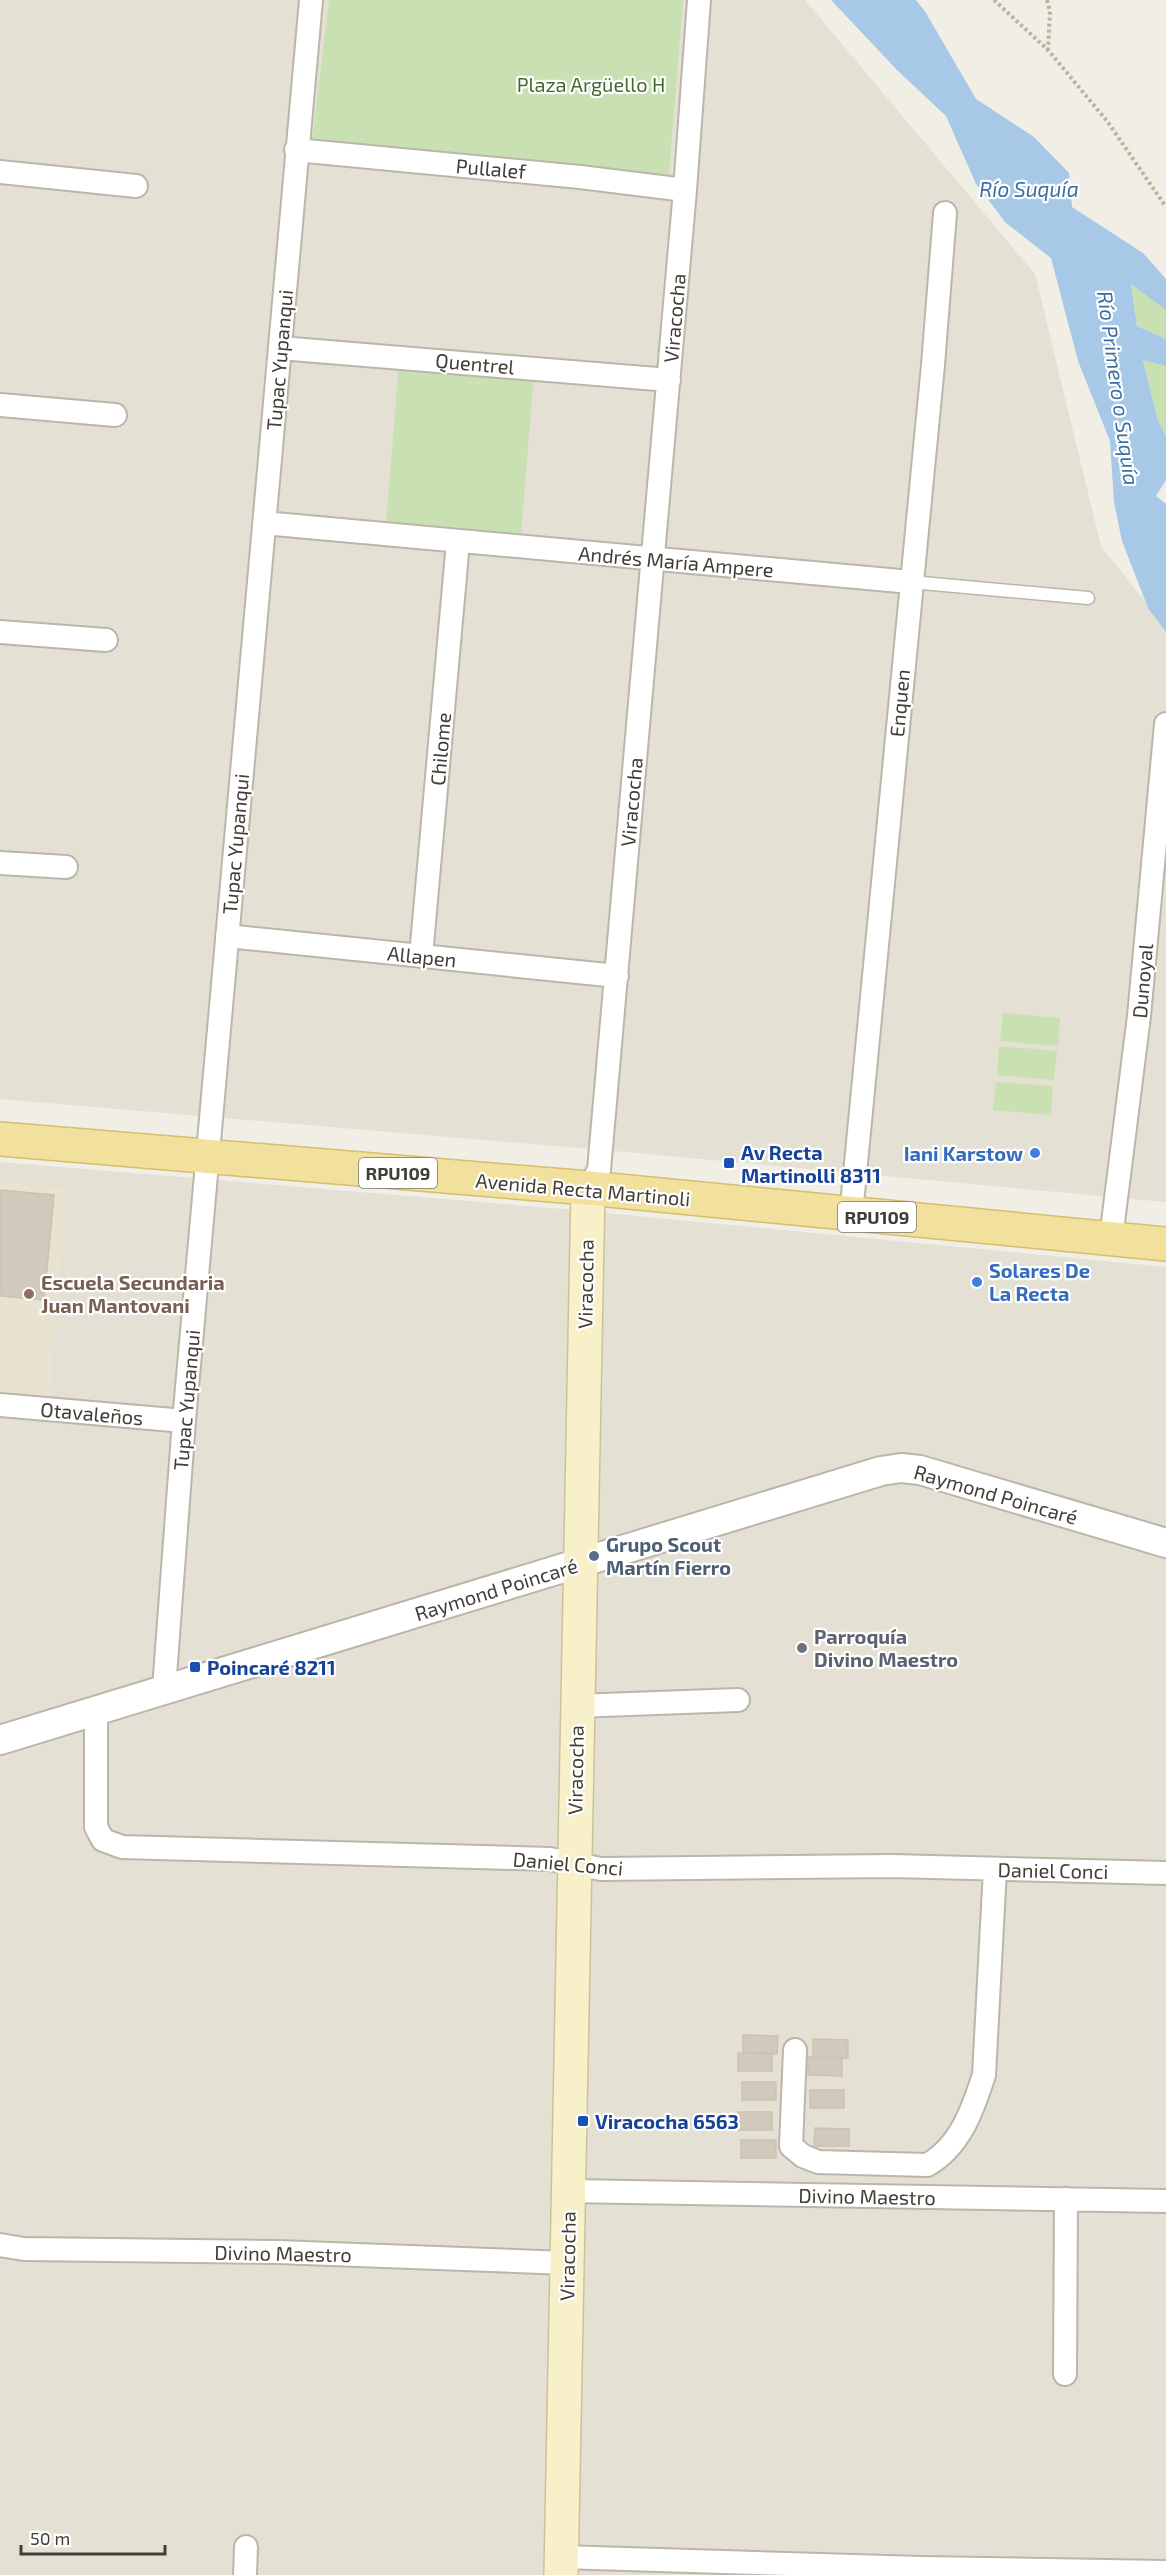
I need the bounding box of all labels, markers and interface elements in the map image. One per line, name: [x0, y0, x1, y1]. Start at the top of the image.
park label: Plaza Argüello H: [517, 72, 665, 96]
street label: Pullalef: [455, 153, 527, 183]
water label: Río Suquía: [979, 176, 1079, 201]
street label: Viracocha: [658, 272, 690, 364]
street label: Tupac Yupanqui: [261, 289, 297, 431]
water label: Río Primero o Suquía: [1093, 289, 1145, 487]
street label: Quentrel: [435, 348, 516, 378]
street label: Andrés María Ampere: [577, 541, 775, 581]
street label: Enquen: [884, 668, 914, 738]
street label: Chilome: [425, 711, 455, 787]
street label: Viracocha: [615, 756, 647, 848]
street label: Tupac Yupanqui: [217, 773, 253, 915]
street label: Allapen: [386, 940, 458, 972]
street label: Dunoyal: [1127, 943, 1157, 1019]
place label: Av Recta Martinolli 8311: [741, 1140, 881, 1187]
place label: Iani Karstow: [904, 1141, 1023, 1165]
marker: Iani Karstow: [1028, 1146, 1042, 1160]
marker: Av Recta Martinolli 8311: [722, 1156, 736, 1170]
road number: RPU109: [359, 1158, 437, 1188]
street label: Avenida Recta Martinoli: [475, 1168, 691, 1210]
road number: RPU109: [838, 1202, 916, 1232]
street label: Viracocha: [572, 1239, 598, 1329]
place label: Solares De La Recta: [989, 1258, 1090, 1305]
place label: Escuela Secundaria Juan Mantovani: [41, 1270, 225, 1317]
marker: Solares De La Recta: [970, 1275, 984, 1289]
marker: Escuela Secundaria Juan Mantovani: [22, 1287, 36, 1301]
street label: Tupac Yupanqui: [168, 1329, 204, 1471]
street label: Otavaleños: [40, 1397, 144, 1429]
street label: Raymond Poincaré: [911, 1459, 1081, 1529]
place label: Grupo Scout Martín Fierro: [606, 1532, 731, 1579]
marker: Grupo Scout Martín Fierro: [587, 1549, 601, 1563]
street label: Raymond Poincaré: [412, 1553, 580, 1625]
place label: Parroquía Divino Maestro: [814, 1624, 958, 1671]
marker: Parroquía Divino Maestro: [795, 1641, 809, 1655]
place label: Poincaré 8211: [207, 1655, 336, 1679]
marker: Poincaré 8211: [188, 1660, 202, 1674]
street label: Viracocha: [562, 1725, 588, 1815]
street label: Daniel Conci: [512, 1846, 624, 1880]
street label: Daniel Conci: [997, 1857, 1109, 1883]
place label: Viracocha 6563: [595, 2109, 739, 2133]
marker: Viracocha 6563: [576, 2114, 590, 2128]
street label: Divino Maestro: [798, 2183, 936, 2209]
street label: Viracocha: [554, 2211, 580, 2301]
street label: Divino Maestro: [214, 2240, 352, 2266]
scale bar: [21, 2518, 165, 2556]
text: 50 m: [30, 2527, 70, 2549]

